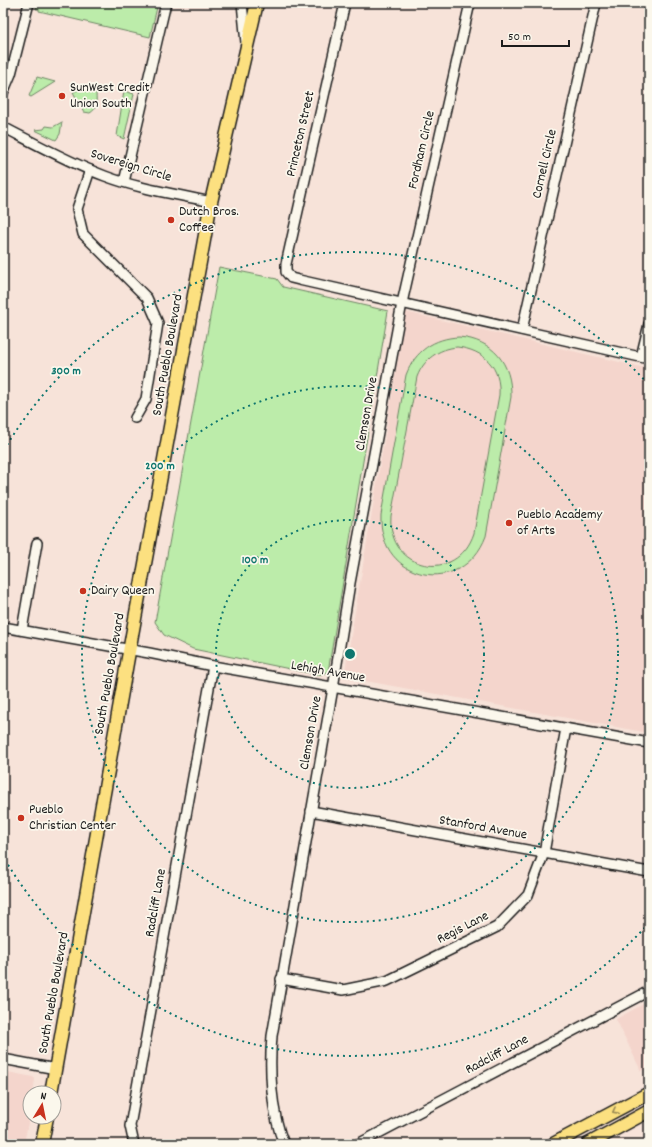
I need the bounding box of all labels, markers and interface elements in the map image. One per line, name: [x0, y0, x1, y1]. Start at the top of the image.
scale bar: [502, 22, 569, 48]
text: 50 m: [508, 29, 531, 46]
place label: SunWest Credit Union South: [70, 78, 150, 114]
street label: Princeton Street: [281, 89, 321, 179]
marker: SunWest Credit Union South: [57, 91, 67, 101]
street label: Fordham Circle: [403, 109, 441, 191]
street label: Cornell Circle: [527, 127, 563, 201]
street label: Sovereign Circle: [88, 144, 174, 188]
place label: Dutch Bros. Coffee: [179, 202, 239, 238]
marker: Dutch Bros. Coffee: [166, 215, 176, 225]
street label: South Pueblo Boulevard: [147, 293, 189, 417]
text: 300 m: [51, 363, 81, 380]
street label: Clemson Drive: [351, 375, 383, 453]
text: 200 m: [145, 458, 175, 475]
place label: Pueblo Academy of Arts: [517, 505, 603, 541]
marker: Pueblo Academy of Arts: [504, 518, 514, 528]
text: 100 m: [242, 552, 268, 569]
place label: Dairy Queen: [91, 581, 154, 601]
marker: Dairy Queen: [78, 586, 88, 596]
street label: South Pueblo Boulevard: [89, 612, 131, 736]
centre of rings: [343, 647, 357, 661]
street label: Lehigh Avenue: [289, 656, 367, 688]
street label: Clemson Drive: [295, 694, 327, 772]
place label: Pueblo Christian Center: [29, 800, 117, 836]
street label: Stanford Avenue: [438, 810, 528, 846]
marker: Pueblo Christian Center: [16, 813, 26, 823]
street label: Radcliff Lane: [140, 867, 172, 939]
street label: Regis Lane: [434, 906, 492, 950]
street label: South Pueblo Boulevard: [33, 931, 75, 1055]
street label: Radcliff Lane: [462, 1030, 532, 1080]
north arrow: [22, 1085, 62, 1125]
text: N: [39, 1089, 48, 1106]
one-way arrow: [611, 1106, 619, 1114]

